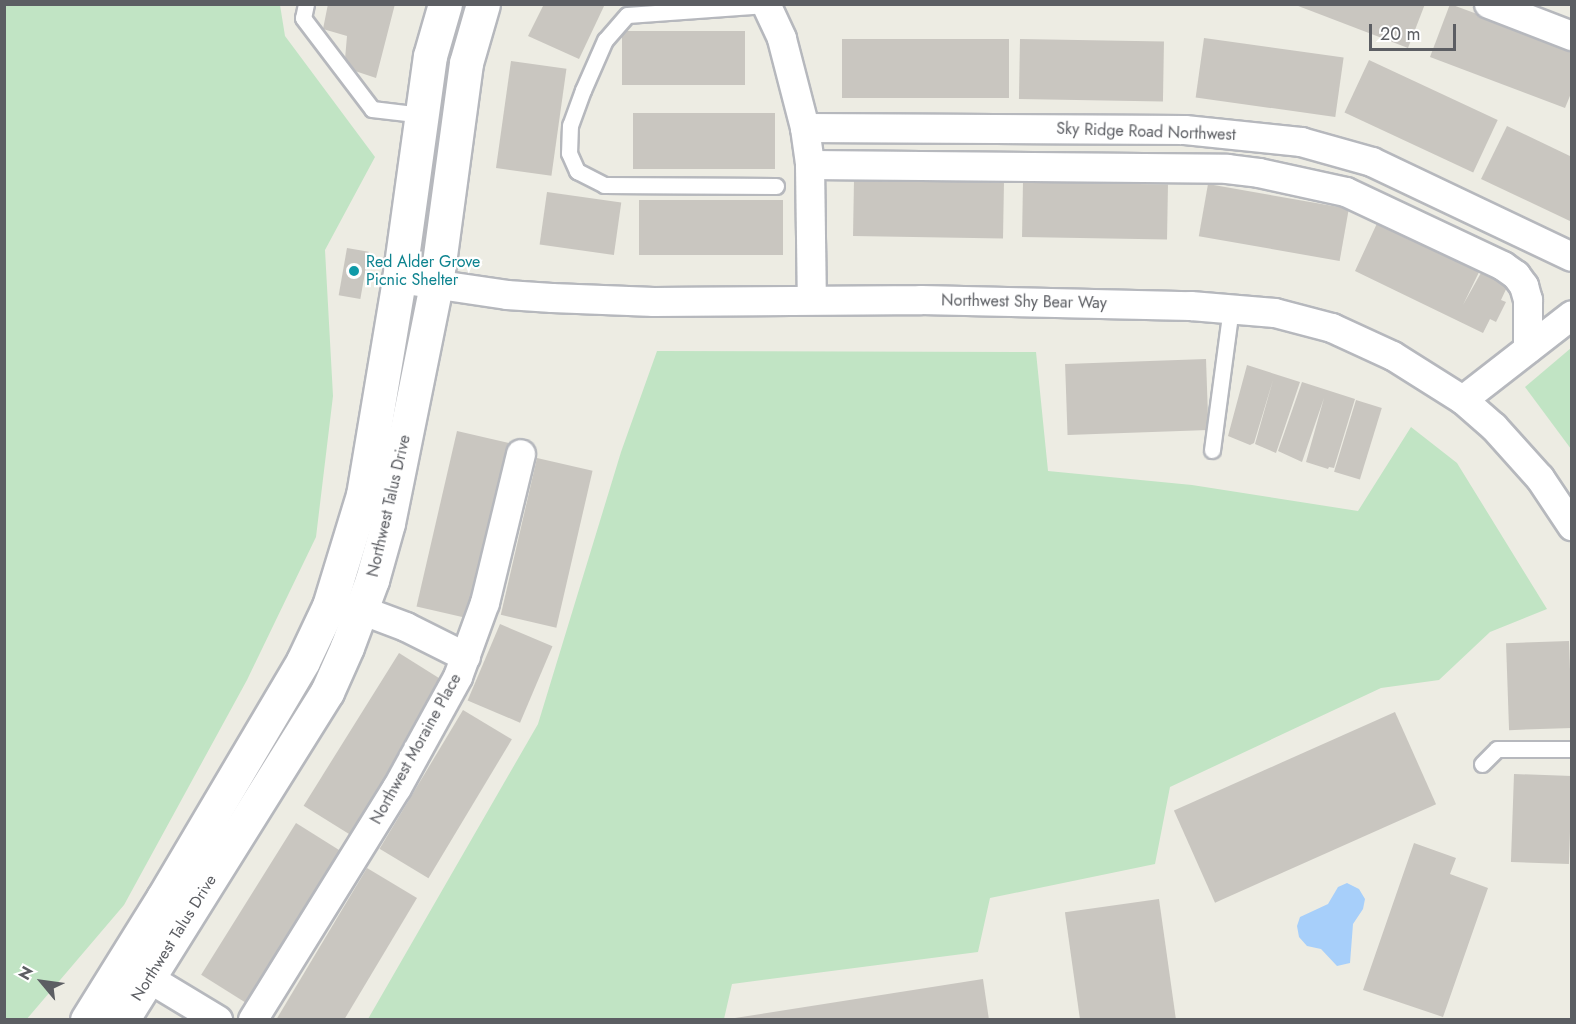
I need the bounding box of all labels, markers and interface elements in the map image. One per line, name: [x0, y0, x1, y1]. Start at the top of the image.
scale bar: [1372, 12, 1459, 50]
text: 20 m: [1380, 21, 1420, 47]
street label: Sky Ridge Road Northwest: [1056, 119, 1236, 145]
place label: Red Alder Grove Picnic Shelter: [366, 252, 480, 290]
marker: Red Alder Grove Picnic Shelter: [347, 264, 361, 278]
street label: Northwest Shy Bear Way: [941, 291, 1107, 313]
street label: Northwest Talus Drive: [363, 433, 415, 579]
street label: Northwest Moraine Place: [367, 670, 465, 828]
street label: Northwest Talus Drive: [127, 871, 221, 1005]
north arrow: [12, 952, 72, 1012]
text: N: [13, 962, 39, 984]

